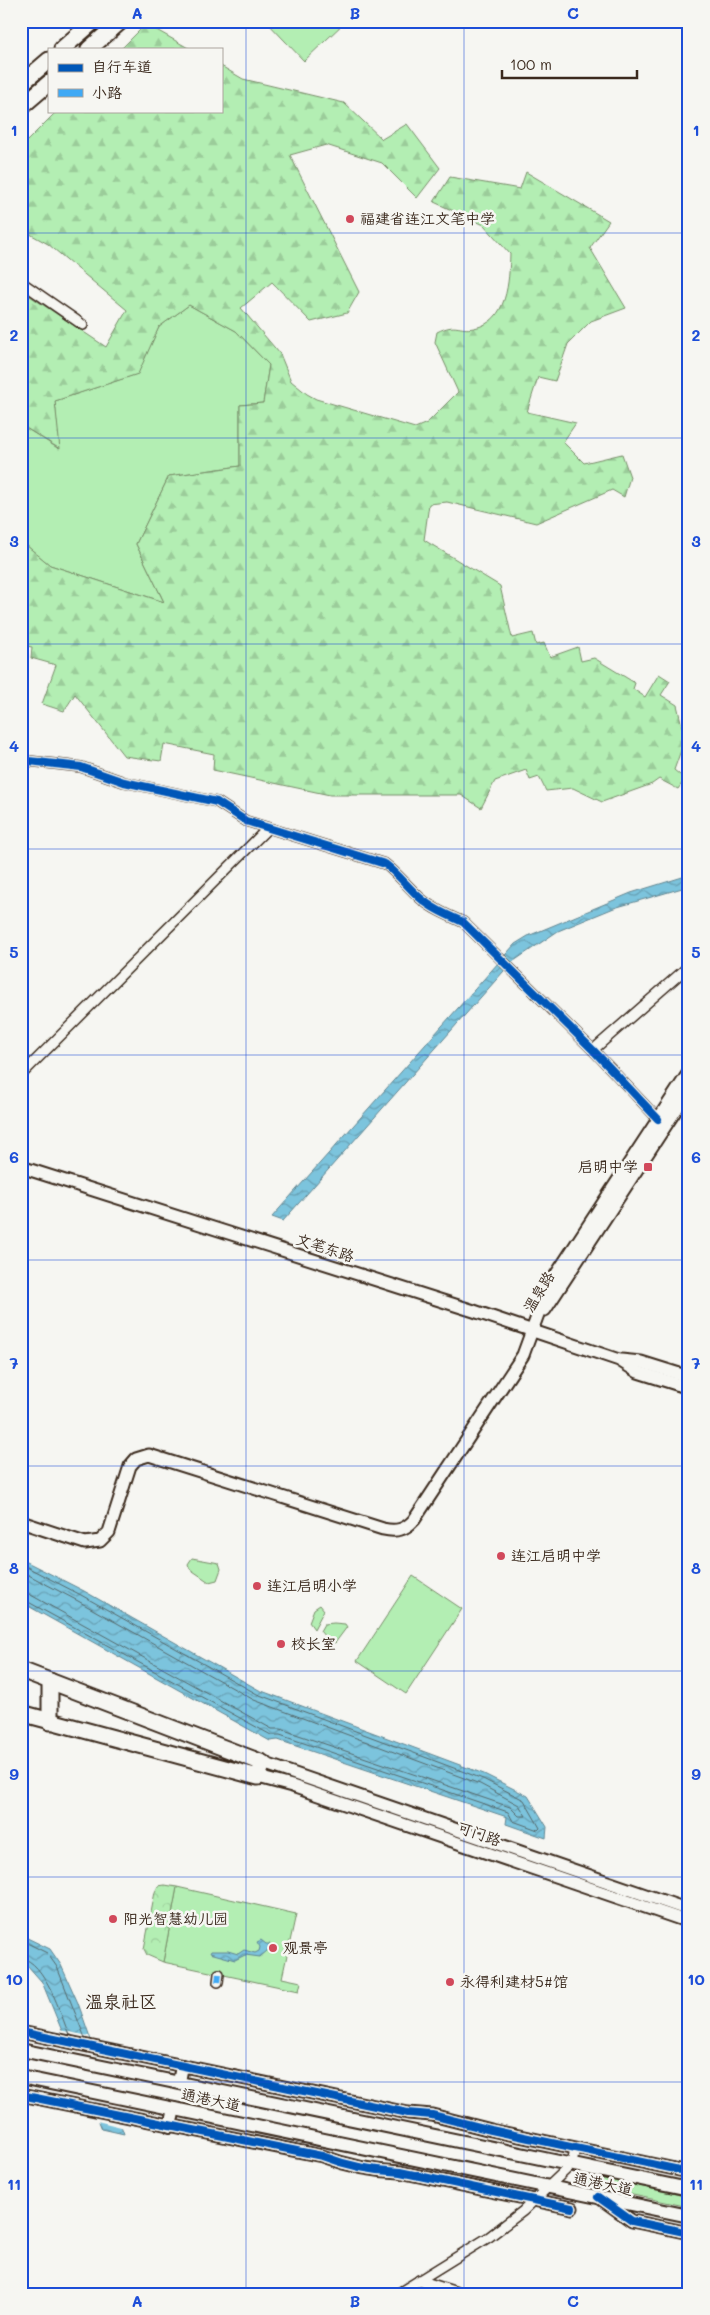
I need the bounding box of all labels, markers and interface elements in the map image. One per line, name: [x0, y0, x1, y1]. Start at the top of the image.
text: A: [131, 2, 143, 23]
text: B: [350, 2, 360, 23]
text: C: [567, 2, 579, 23]
legend: [48, 48, 222, 112]
scale bar: [502, 48, 638, 80]
text: 100 m: [510, 54, 552, 74]
text: 自行车道: [92, 56, 152, 76]
text: 小路: [92, 82, 122, 102]
text: 1: [10, 119, 18, 140]
text: 1: [692, 119, 700, 140]
place label: 福建省连江文笔中学: [360, 208, 495, 228]
marker: 福建省连江文笔中学: [344, 213, 356, 225]
text: 2: [10, 324, 19, 345]
text: 2: [692, 324, 701, 345]
text: 3: [9, 530, 19, 551]
text: 3: [691, 530, 701, 551]
text: 4: [9, 735, 19, 756]
text: 4: [691, 735, 701, 756]
text: 5: [9, 941, 19, 962]
text: 5: [691, 941, 701, 962]
text: 6: [9, 1146, 19, 1167]
text: 6: [691, 1146, 701, 1167]
place label: 启明中学: [578, 1156, 638, 1176]
marker: 启明中学: [642, 1161, 654, 1173]
street label: 文笔东路: [294, 1228, 357, 1266]
street label: 温泉路: [518, 1267, 558, 1316]
text: 7: [10, 1352, 19, 1373]
text: 7: [692, 1352, 701, 1373]
place label: 连江启明中学: [511, 1545, 601, 1565]
marker: 连江启明中学: [495, 1550, 507, 1562]
text: 8: [9, 1557, 19, 1578]
text: 8: [691, 1557, 701, 1578]
place label: 连江启明小学: [267, 1575, 357, 1595]
marker: 连江启明小学: [251, 1580, 263, 1592]
place label: 校长室: [291, 1633, 336, 1653]
marker: 校长室: [275, 1638, 287, 1650]
text: 9: [9, 1763, 19, 1784]
text: 9: [691, 1763, 701, 1784]
street label: 可门路: [455, 1816, 504, 1850]
place label: 阳光智慧幼儿园: [123, 1908, 228, 1928]
marker: 阳光智慧幼儿园: [107, 1913, 119, 1925]
place label: 观景亭: [283, 1937, 328, 1957]
marker: 观景亭: [267, 1942, 279, 1954]
text: 10: [5, 1968, 23, 1989]
text: 10: [687, 1968, 705, 1989]
place label: 永得利建材5#馆: [460, 1971, 568, 1991]
marker: 永得利建材5#馆: [444, 1976, 456, 1988]
district label: 温泉社区: [85, 1989, 157, 2013]
street label: 通港大道: [180, 2083, 243, 2115]
street label: 通港大道: [572, 2167, 635, 2199]
text: 11: [7, 2173, 21, 2194]
text: 11: [689, 2173, 703, 2194]
text: A: [131, 2290, 143, 2311]
text: B: [350, 2290, 360, 2311]
text: C: [567, 2290, 579, 2311]

